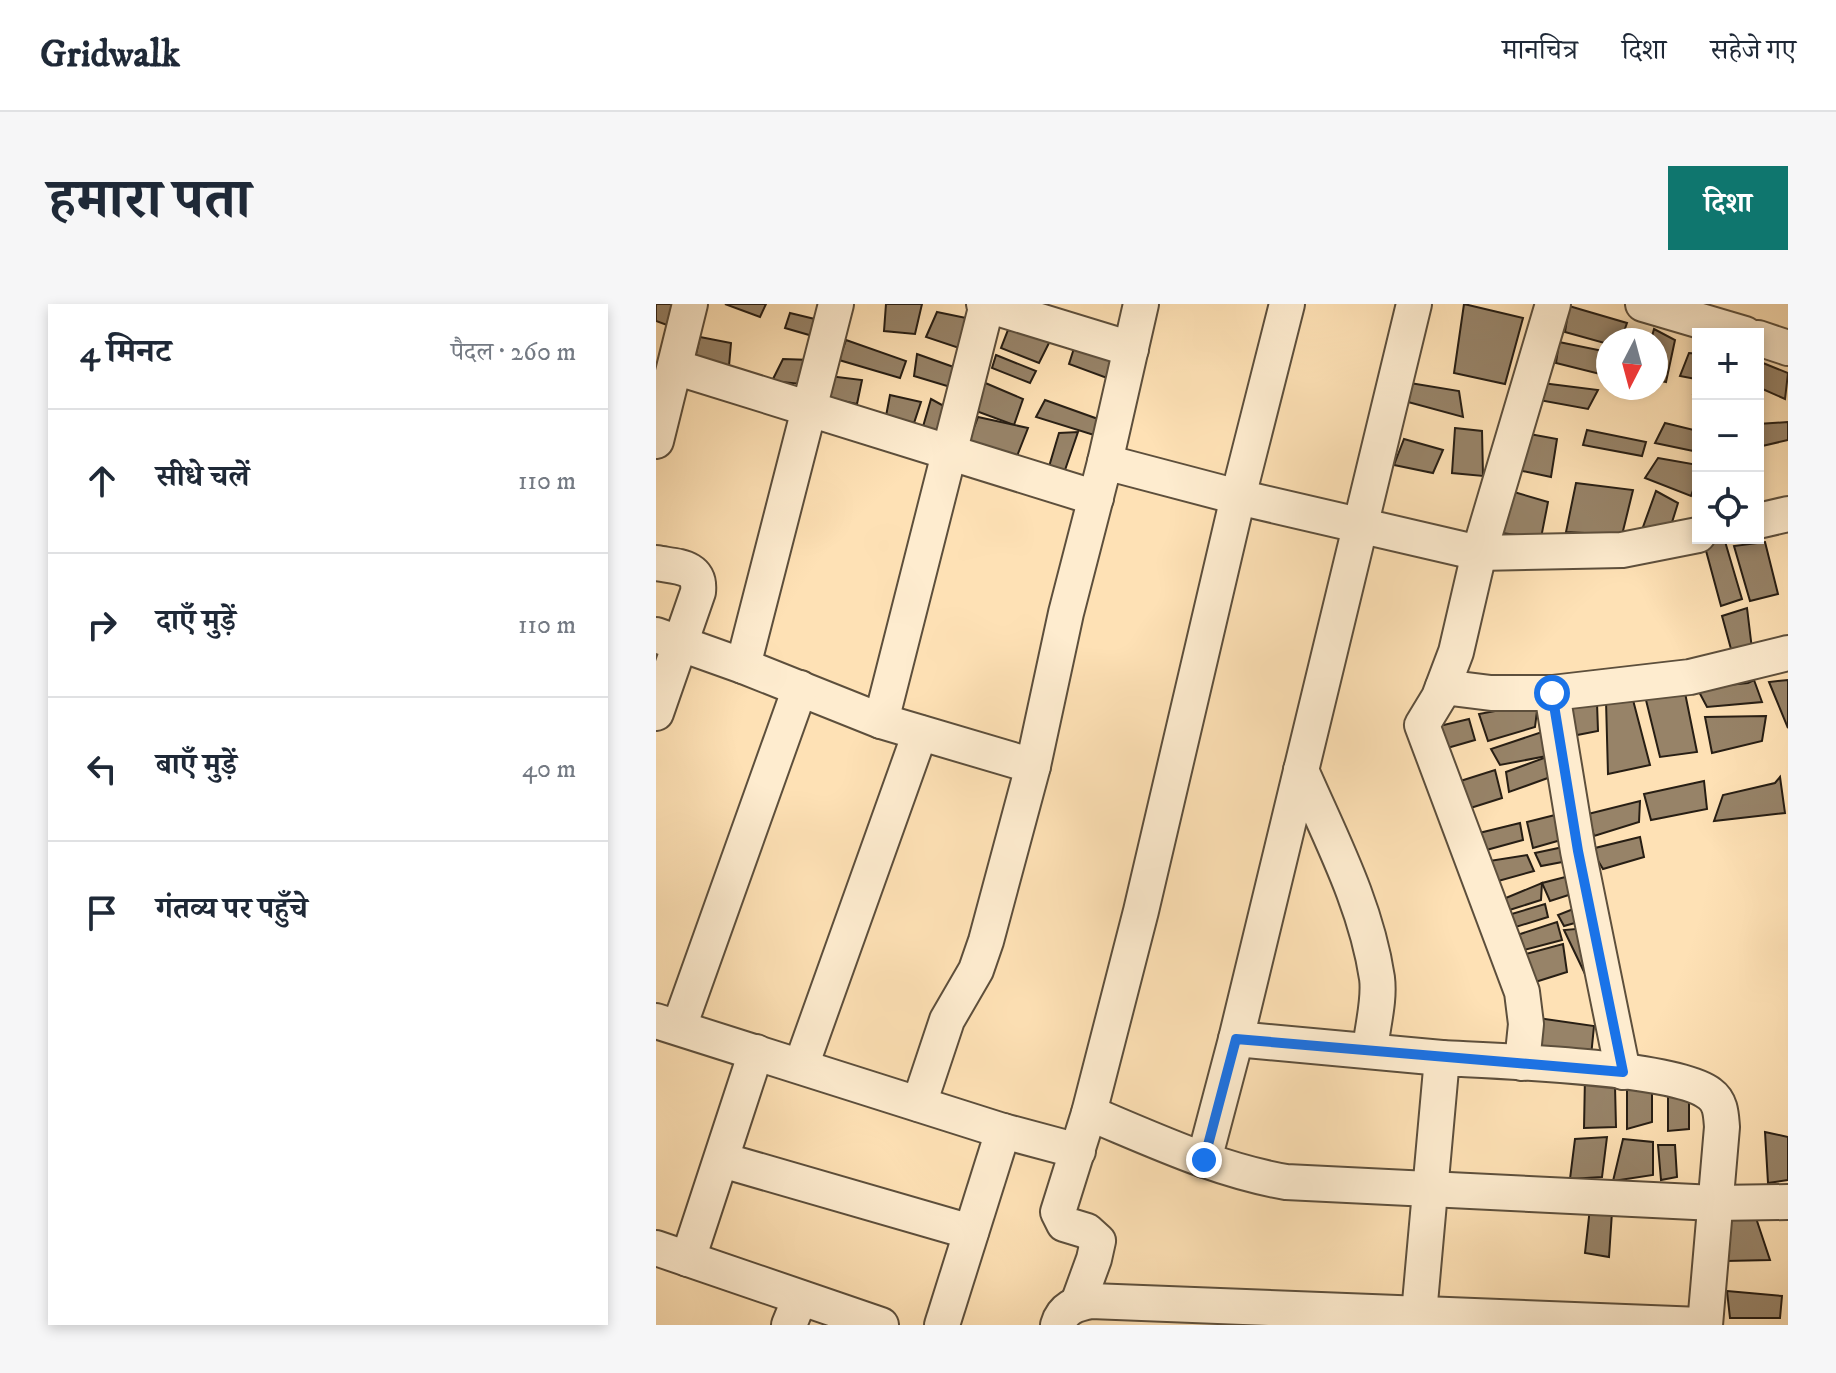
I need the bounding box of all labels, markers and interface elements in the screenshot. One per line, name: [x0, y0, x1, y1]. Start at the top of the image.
text: Gridwalk: [40, 31, 180, 79]
text: मानचित्र: [1502, 33, 1578, 68]
text: दिशा: [1622, 33, 1666, 68]
text: सहेजे गए: [1710, 33, 1796, 68]
text: हमारा पता: [48, 166, 251, 236]
button: दिशा: [1668, 166, 1788, 250]
north arrow: [1596, 328, 1668, 400]
map controls: [1692, 328, 1764, 544]
button: +: [1692, 328, 1764, 400]
text: 4 मिनट: [80, 331, 171, 373]
text: पैदल · 260 m: [451, 336, 576, 369]
button: −: [1692, 400, 1764, 472]
icon: ahead: [80, 459, 124, 503]
text: सीधे चलें: [156, 459, 249, 496]
text: 110 m: [518, 465, 576, 498]
button: locate: [1692, 472, 1764, 544]
icon: right: [80, 603, 124, 647]
text: दाएँ मुड़ें: [156, 603, 236, 640]
text: 110 m: [518, 609, 576, 642]
route start: [1534, 675, 1570, 711]
icon: left: [80, 747, 124, 791]
text: बाएँ मुड़ें: [156, 747, 237, 784]
text: 40 m: [522, 753, 576, 786]
icon: arrive: [80, 891, 124, 935]
text: गंतव्य पर पहुँचे: [156, 891, 308, 928]
route end: [1186, 1142, 1222, 1178]

